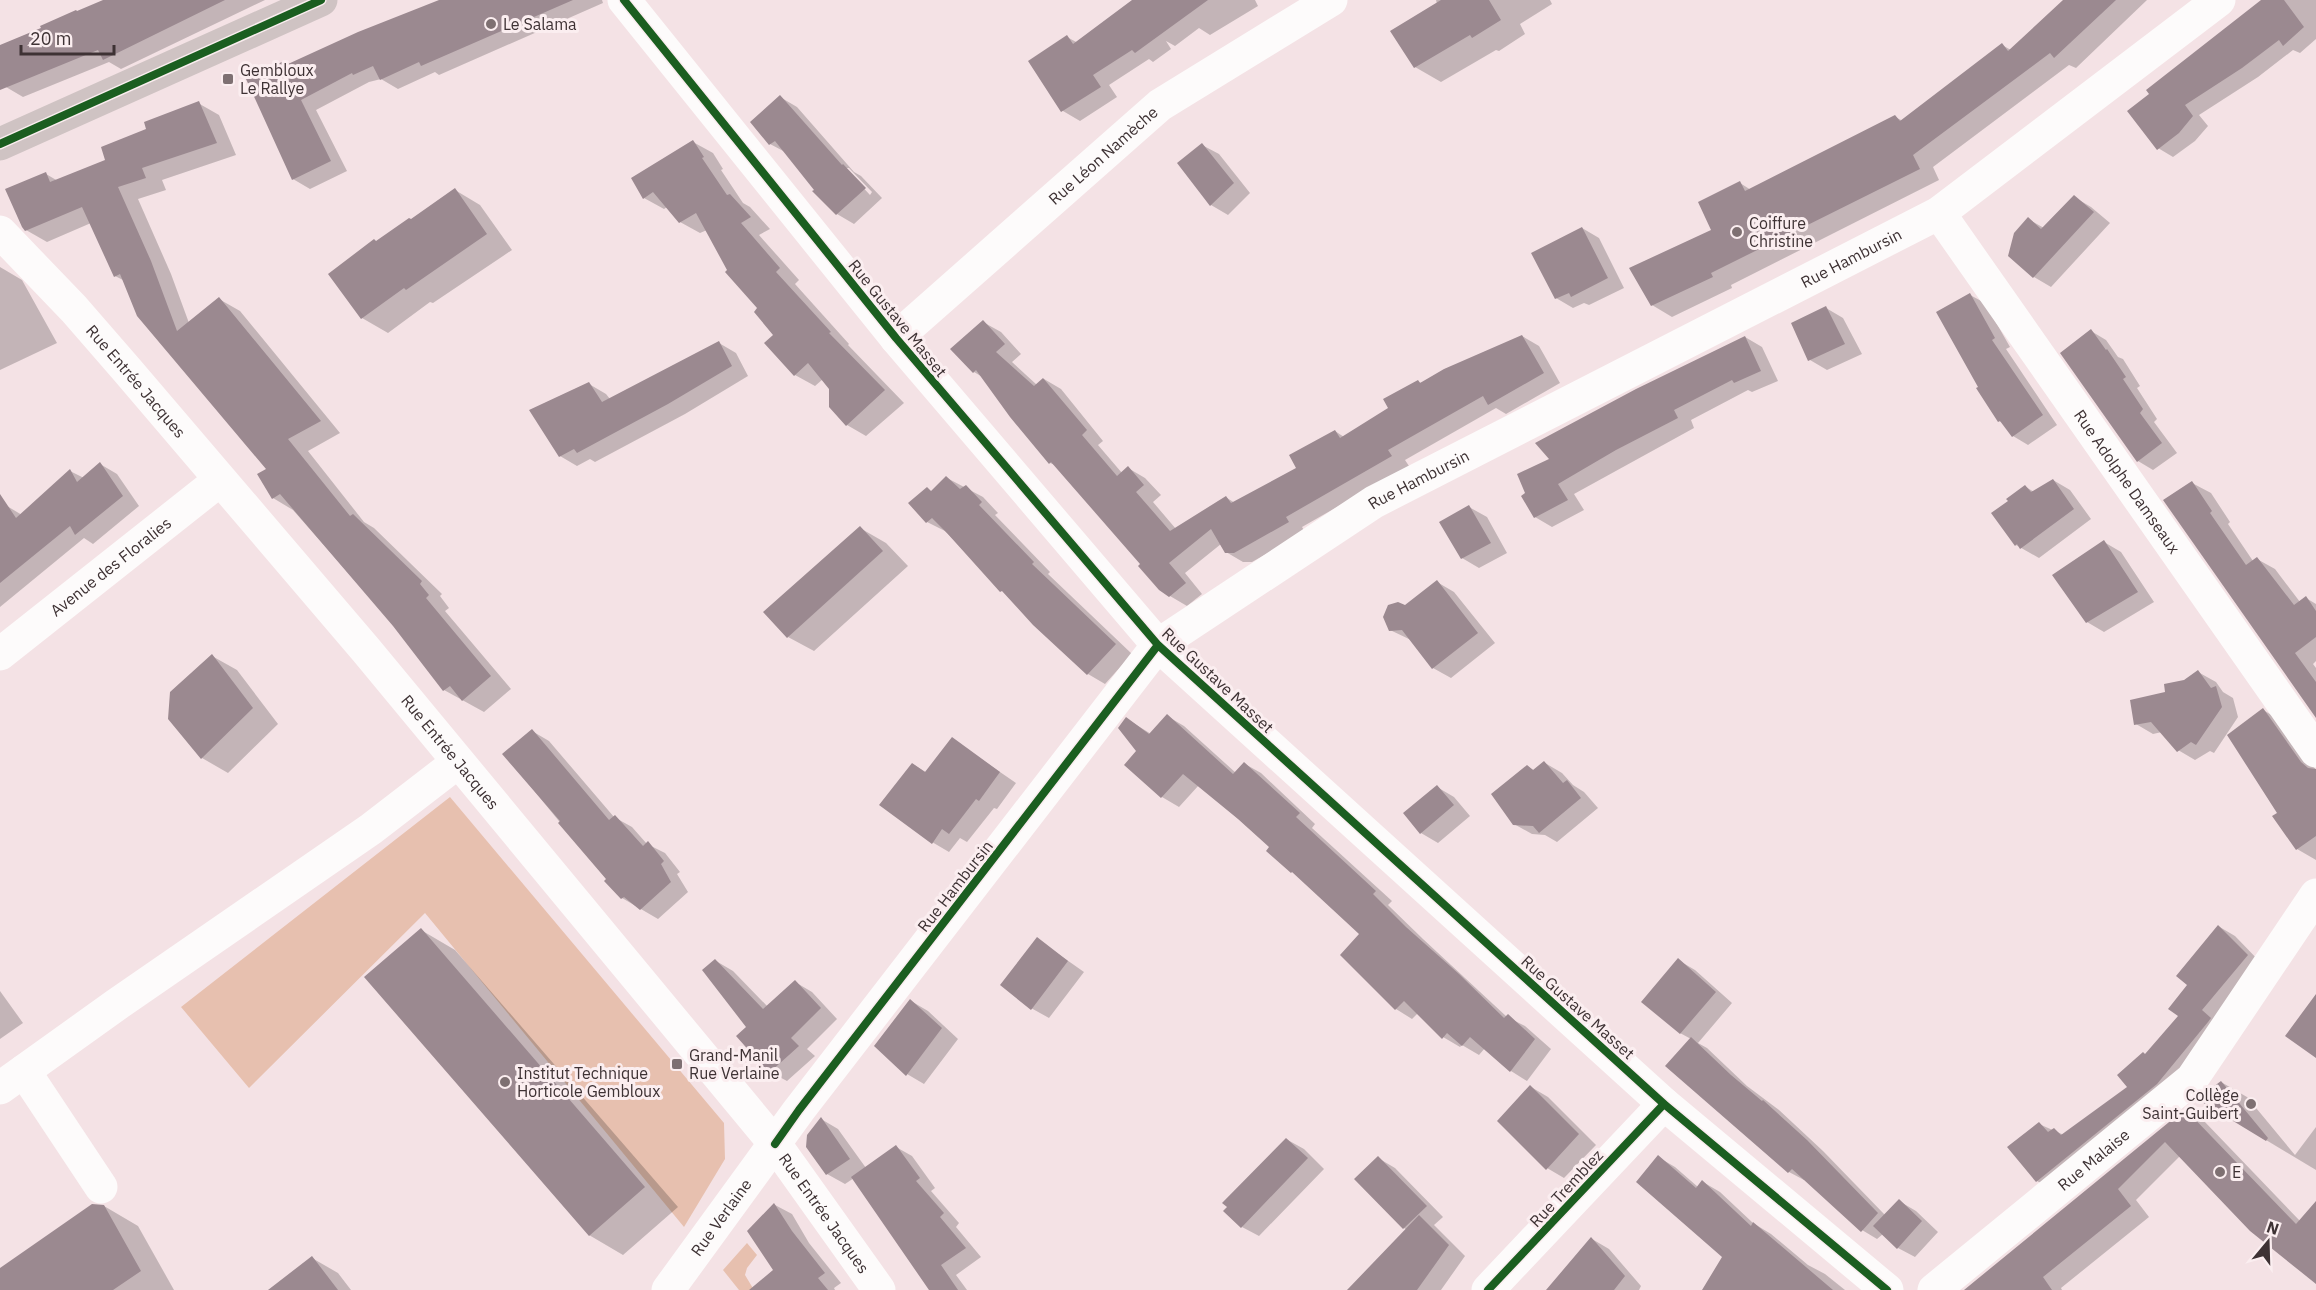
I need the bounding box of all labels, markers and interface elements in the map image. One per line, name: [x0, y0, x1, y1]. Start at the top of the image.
place label: Le Salama: [503, 14, 577, 34]
marker: Le Salama: [484, 17, 498, 31]
scale bar: [21, 18, 114, 56]
text: 20 m: [30, 27, 72, 50]
place label: Gembloux Le Rallye: [240, 60, 314, 98]
marker: Gembloux Le Rallye: [221, 72, 235, 86]
street label: Rue Léon Namèche: [1044, 102, 1162, 209]
place label: Coiffure Christine: [1749, 213, 1813, 251]
street label: Rue Hambursin: [1797, 224, 1905, 292]
marker: Coiffure Christine: [1730, 225, 1744, 239]
street label: Rue Gustave Masset: [844, 255, 952, 381]
street label: Rue Entrée Jacques: [82, 320, 190, 442]
street label: Rue Adolphe Damseaux: [2070, 406, 2185, 558]
street label: Rue Hambursin: [1364, 445, 1472, 513]
street label: Avenue des Floralies: [46, 513, 175, 620]
street label: Rue Gustave Masset: [1158, 623, 1278, 737]
street label: Rue Entrée Jacques: [397, 691, 504, 813]
street label: Rue Hambursin: [913, 836, 997, 936]
street label: Rue Gustave Masset: [1517, 951, 1639, 1063]
place label: Grand-Manil Rue Verlaine: [689, 1045, 780, 1083]
marker: Grand-Manil Rue Verlaine: [670, 1057, 684, 1071]
place label: Institut Technique Horticole Gembloux: [517, 1063, 660, 1101]
marker: Institut Technique Horticole Gembloux: [498, 1075, 512, 1089]
place label: Collège Saint-Guibert: [2142, 1085, 2239, 1123]
marker: Collège Saint-Guibert: [2244, 1097, 2258, 1111]
street label: Rue Malaise: [2053, 1124, 2134, 1195]
street label: Rue Tremblez: [1525, 1145, 1607, 1231]
street label: Rue Entrée Jacques: [775, 1149, 874, 1277]
place label: E: [2232, 1162, 2241, 1182]
marker: E: [2213, 1165, 2227, 1179]
street label: Rue Verlaine: [686, 1175, 756, 1260]
north arrow: [2238, 1212, 2298, 1272]
text: N: [2264, 1216, 2282, 1239]

